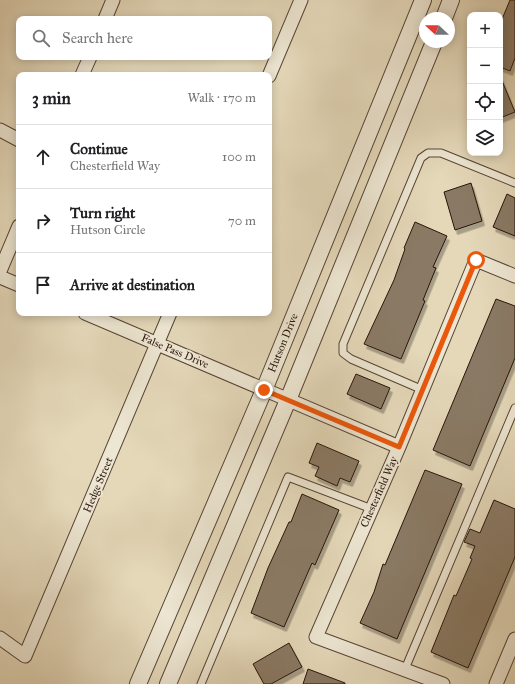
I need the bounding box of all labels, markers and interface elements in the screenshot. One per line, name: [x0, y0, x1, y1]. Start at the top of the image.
north arrow: [419, 12, 455, 48]
map controls: [467, 12, 503, 156]
button: +: [467, 12, 503, 48]
search box: [16, 16, 272, 60]
icon: search: [30, 27, 52, 49]
text: Search here: [62, 29, 133, 47]
button: −: [467, 48, 503, 84]
button: locate: [467, 84, 503, 120]
text: 3 min: [32, 88, 71, 109]
text: Walk · 170 m: [187, 90, 256, 106]
button: layers: [467, 120, 503, 156]
text: Continue: [70, 140, 128, 158]
icon: ahead: [32, 146, 54, 168]
text: 100 m: [222, 149, 256, 165]
text: Chesterfield Way: [70, 158, 160, 174]
text: Turn right: [70, 204, 135, 222]
icon: right: [32, 210, 54, 232]
text: 70 m: [228, 213, 256, 229]
text: Hutson Circle: [70, 222, 146, 238]
route start: [467, 251, 485, 269]
icon: arrive: [32, 274, 54, 296]
text: Arrive at destination: [70, 276, 195, 294]
street label: Hutson Drive: [265, 311, 301, 374]
street label: False Pass Drive: [139, 331, 211, 371]
route end: [255, 381, 273, 399]
street label: Chesterfield Way: [358, 454, 401, 529]
street label: Hedge Street: [81, 455, 116, 515]

